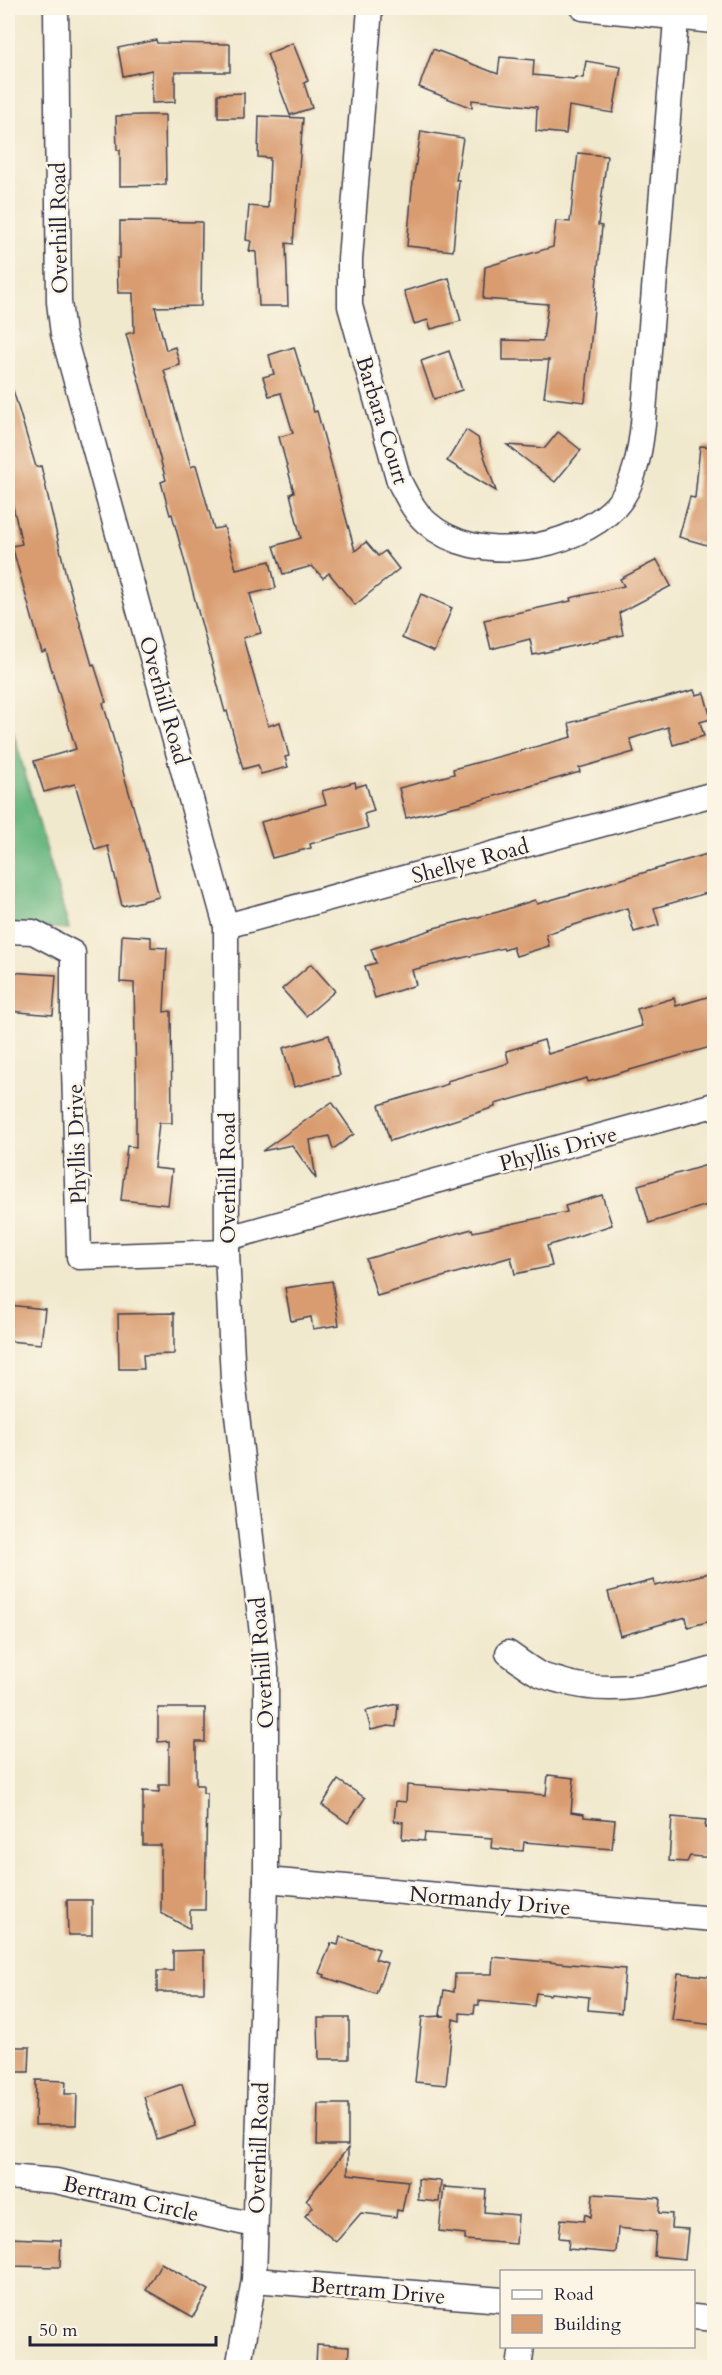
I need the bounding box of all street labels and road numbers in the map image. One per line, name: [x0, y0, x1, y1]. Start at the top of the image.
street label: Overhill Road: [43, 162, 75, 294]
street label: Barbara Court: [348, 352, 416, 488]
street label: Overhill Road: [131, 633, 197, 768]
street label: Shellye Road: [408, 831, 532, 891]
street label: Phyllis Drive: [60, 1083, 94, 1205]
street label: Overhill Road: [213, 1112, 243, 1244]
street label: Phyllis Drive: [496, 1119, 620, 1179]
street label: Overhill Road: [242, 1596, 282, 1730]
street label: Normandy Drive: [408, 1879, 572, 1923]
street label: Overhill Road: [242, 2081, 276, 2214]
street label: Bertram Circle: [60, 2169, 202, 2229]
street label: Bertram Drive: [309, 2270, 447, 2312]

